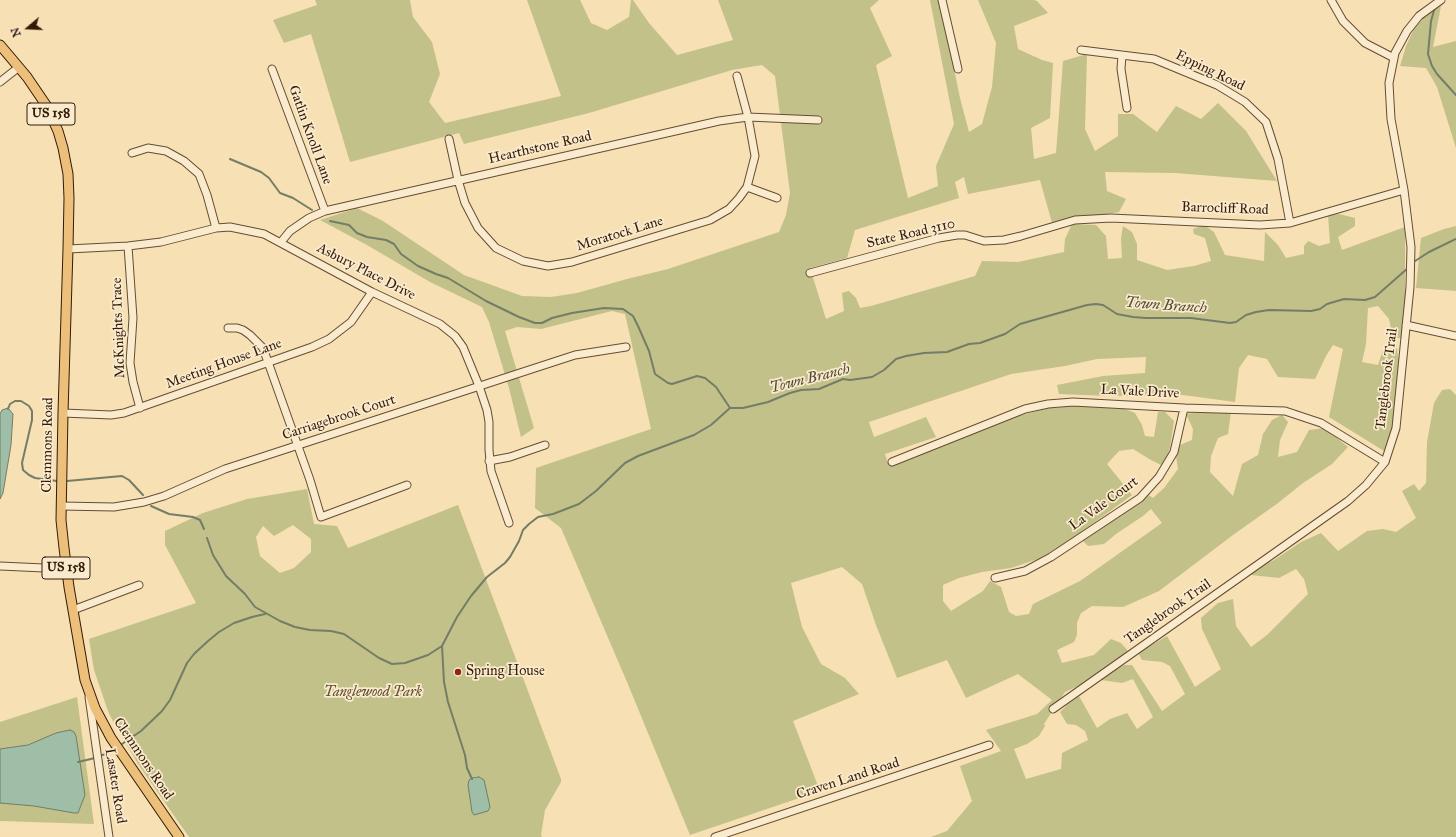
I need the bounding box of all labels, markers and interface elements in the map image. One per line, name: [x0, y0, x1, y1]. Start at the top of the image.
north arrow: [8, 8, 48, 48]
text: N: [9, 26, 24, 39]
street label: Epping Road: [1173, 47, 1247, 95]
street label: Gatlin Knoll Lane: [284, 83, 336, 187]
road number: US 158: [27, 103, 75, 125]
street label: Hearthstone Road: [487, 128, 593, 168]
street label: Barrocliff Road: [1181, 199, 1269, 219]
street label: Moratock Lane: [575, 213, 665, 255]
street label: State Road 3110: [865, 216, 957, 252]
street label: Asbury Place Drive: [314, 240, 418, 304]
street label: McKnights Trace: [109, 277, 129, 379]
water label: Town Branch: [1125, 294, 1207, 318]
street label: Tanglebrook Trail: [1372, 327, 1402, 431]
street label: Meeting House Lane: [164, 335, 284, 393]
water label: Town Branch: [768, 360, 852, 398]
street label: La Vale Drive: [1100, 382, 1180, 402]
street label: Carriagebrook Court: [280, 392, 398, 444]
street label: Clemmons Road: [39, 397, 57, 493]
street label: La Vale Court: [1066, 473, 1142, 535]
road number: US 158: [42, 557, 90, 579]
street label: Tanglebrook Trail: [1121, 576, 1215, 648]
place label: Spring House: [466, 664, 545, 680]
marker: Spring House: [453, 667, 463, 677]
park label: Tanglewood Park: [324, 685, 422, 701]
street label: Clemmons Road: [109, 715, 177, 803]
street label: Lasater Road: [101, 747, 129, 825]
street label: Craven Land Road: [794, 754, 902, 804]

